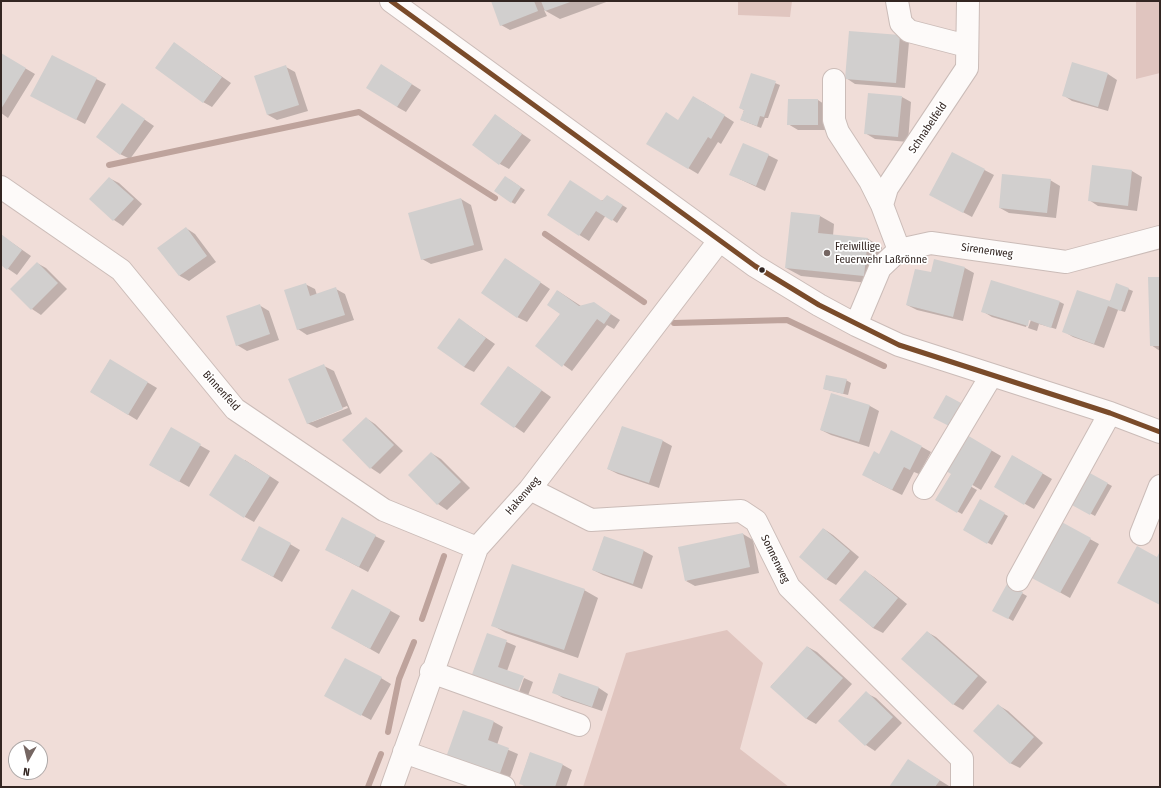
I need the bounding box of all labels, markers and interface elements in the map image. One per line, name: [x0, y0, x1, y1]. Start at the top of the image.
street label: Schnabelfeld: [906, 100, 950, 156]
place label: Freiwillige Feuerwehr Laßrönne: [835, 240, 927, 266]
street label: Sirenenweg: [960, 241, 1014, 261]
marker: Freiwillige Feuerwehr Laßrönne: [822, 248, 832, 258]
unlabelled marker: [757, 265, 767, 275]
street label: Binnenfeld: [200, 368, 242, 414]
street label: Hakenweg: [503, 474, 543, 518]
street label: Sonnenweg: [758, 533, 792, 585]
north arrow: [8, 740, 48, 780]
text: N: [22, 764, 31, 778]

